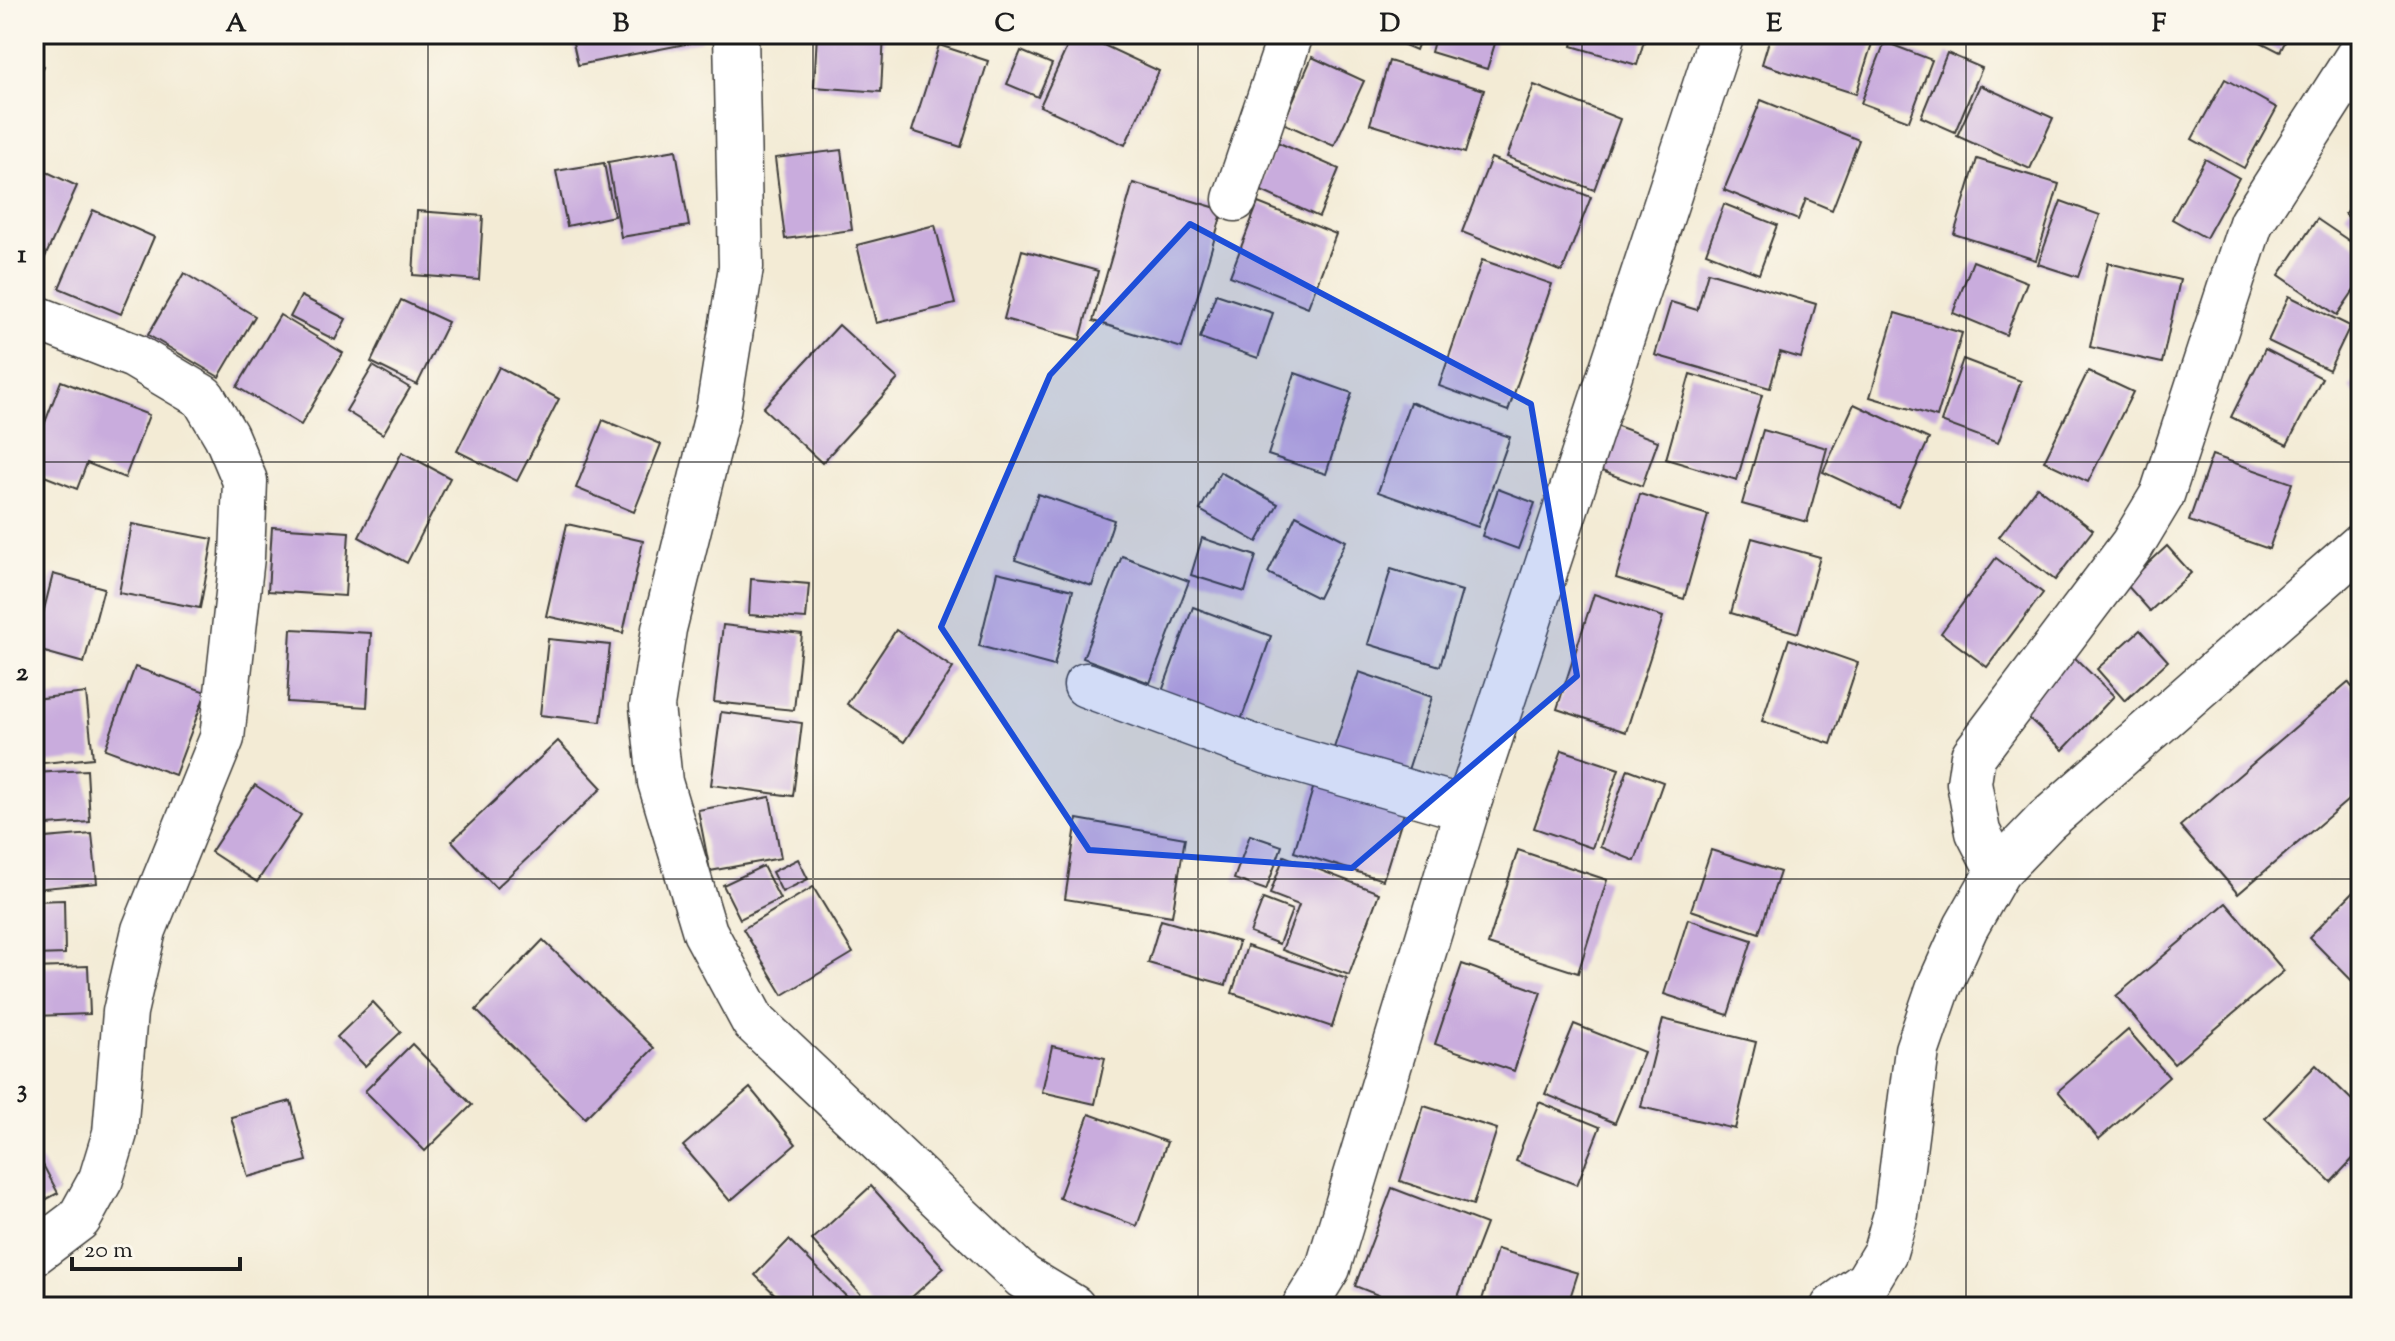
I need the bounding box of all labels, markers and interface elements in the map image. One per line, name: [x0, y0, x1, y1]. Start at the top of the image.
text: A: [225, 6, 247, 43]
text: B: [613, 6, 630, 43]
text: C: [995, 6, 1015, 43]
text: D: [1380, 6, 1400, 43]
text: E: [1766, 6, 1782, 43]
text: F: [2152, 6, 2167, 43]
text: 1: [18, 237, 27, 274]
text: 2: [16, 655, 29, 692]
text: 3: [17, 1072, 27, 1109]
scale bar: [72, 1221, 240, 1271]
text: 20 m: [84, 1234, 133, 1268]

